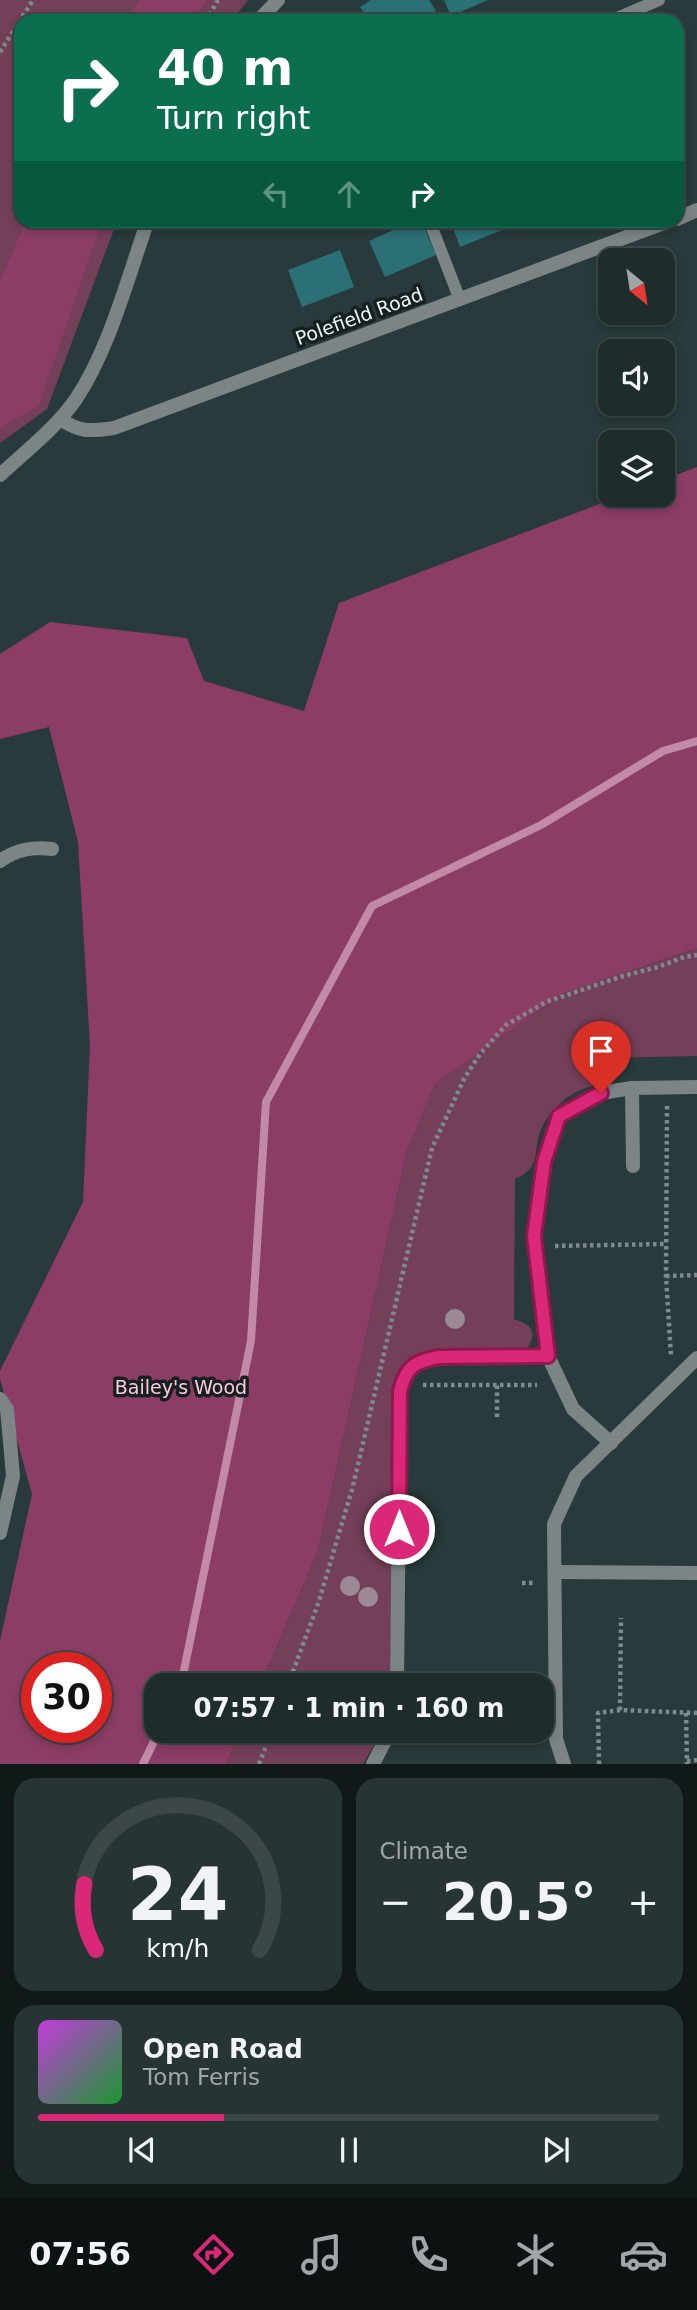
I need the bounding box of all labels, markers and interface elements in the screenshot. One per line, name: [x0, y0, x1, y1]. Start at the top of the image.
text: 40 m: [157, 40, 293, 97]
icon: right: [42, 42, 133, 133]
text: Turn right: [157, 99, 310, 137]
icon: left: [257, 175, 295, 213]
icon: ahead: [330, 175, 368, 213]
icon: right: [403, 175, 441, 213]
north arrow: [598, 248, 676, 326]
map controls: [598, 248, 675, 507]
street label: Polefield Road: [292, 283, 426, 349]
button: sound: [598, 339, 675, 416]
button: layers: [598, 430, 675, 507]
pin: [571, 1021, 631, 1093]
icon: arrive: [582, 1032, 620, 1070]
park label: Bailey's Wood: [115, 1376, 247, 1398]
position arrow: [362, 1492, 436, 1566]
speed limit sign: 30: [21, 1652, 112, 1743]
text: 07:57 · 1 min · 160 m: [194, 1693, 504, 1723]
text: Climate: [380, 1838, 468, 1864]
text: 24: [127, 1853, 228, 1938]
text: 20.5°: [442, 1872, 596, 1932]
text: −: [380, 1880, 411, 1924]
text: +: [627, 1880, 659, 1924]
text: km/h: [146, 1934, 209, 1963]
text: Open Road: [143, 2034, 303, 2064]
text: Tom Ferris: [143, 2064, 260, 2090]
icon: previous: [123, 2131, 161, 2169]
icon: pause: [330, 2131, 368, 2169]
icon: next: [537, 2131, 575, 2169]
icon: directions: [189, 2230, 238, 2279]
icon: music: [297, 2230, 346, 2279]
icon: phone: [404, 2230, 453, 2279]
icon: climate: [511, 2230, 560, 2279]
icon: car: [619, 2230, 668, 2279]
text: 07:56: [29, 2235, 131, 2273]

